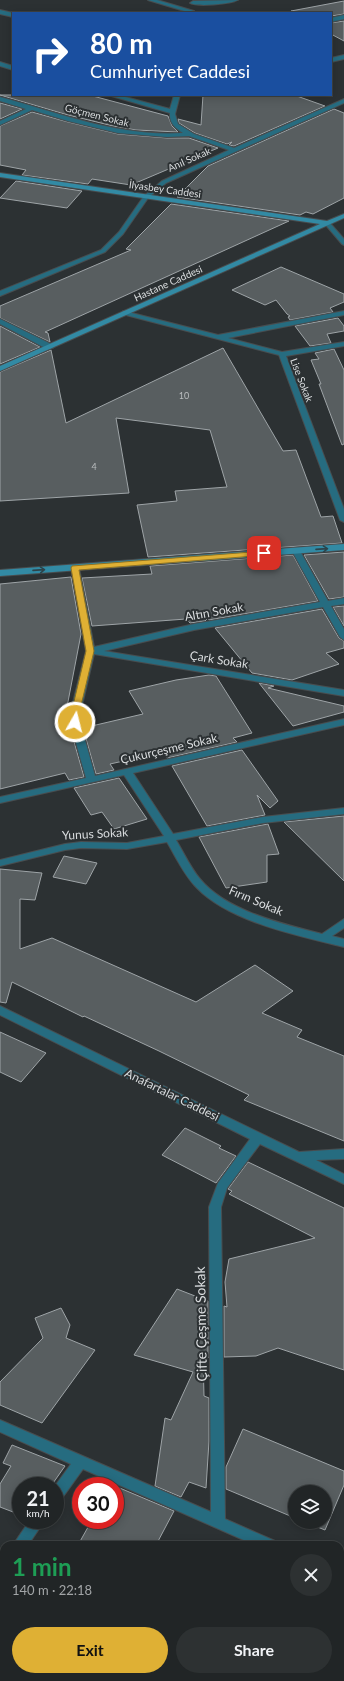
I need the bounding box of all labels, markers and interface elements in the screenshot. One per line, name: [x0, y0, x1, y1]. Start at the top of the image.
text: 80 m: [90, 26, 153, 60]
icon: right: [24, 28, 76, 80]
text: Cumhuriyet Caddesi: [90, 60, 250, 82]
street label: Göçmen Sokak: [64, 101, 131, 129]
street label: Anıl Sokak: [166, 144, 213, 174]
street label: İlyasbey Caddesi: [128, 178, 202, 200]
street label: Hastane Caddesi: [132, 263, 204, 303]
street label: Lise Sokak: [288, 356, 316, 404]
house number: 10: [179, 390, 189, 401]
house number: 4: [91, 461, 97, 472]
pin: [247, 536, 281, 570]
icon: arrive: [253, 542, 275, 564]
one-way arrow: [315, 545, 328, 552]
one-way arrow: [32, 567, 45, 574]
street label: Altın Sokak: [183, 599, 245, 624]
street label: Çark Sokak: [189, 647, 250, 672]
position arrow: [54, 701, 96, 743]
street label: Çukurçeşme Sokak: [119, 730, 220, 767]
street label: Yunus Sokak: [61, 824, 129, 843]
street label: Fırın Sokak: [227, 882, 286, 919]
street label: Anafartalar Caddesi: [123, 1065, 222, 1124]
street label: Çifte Çeşme Sokak: [191, 1265, 210, 1382]
speed limit sign: 30: [72, 1477, 124, 1529]
map controls: [288, 1485, 332, 1529]
button: layers: [288, 1485, 332, 1529]
text: 21: [26, 1486, 50, 1510]
text: km/h: [26, 1507, 50, 1519]
text: 1 min: [12, 1552, 72, 1581]
button: close: [290, 1554, 332, 1596]
text: 140 m · 22:18: [12, 1582, 92, 1598]
button: Exit: [12, 1627, 168, 1673]
button: Share: [176, 1627, 332, 1673]

